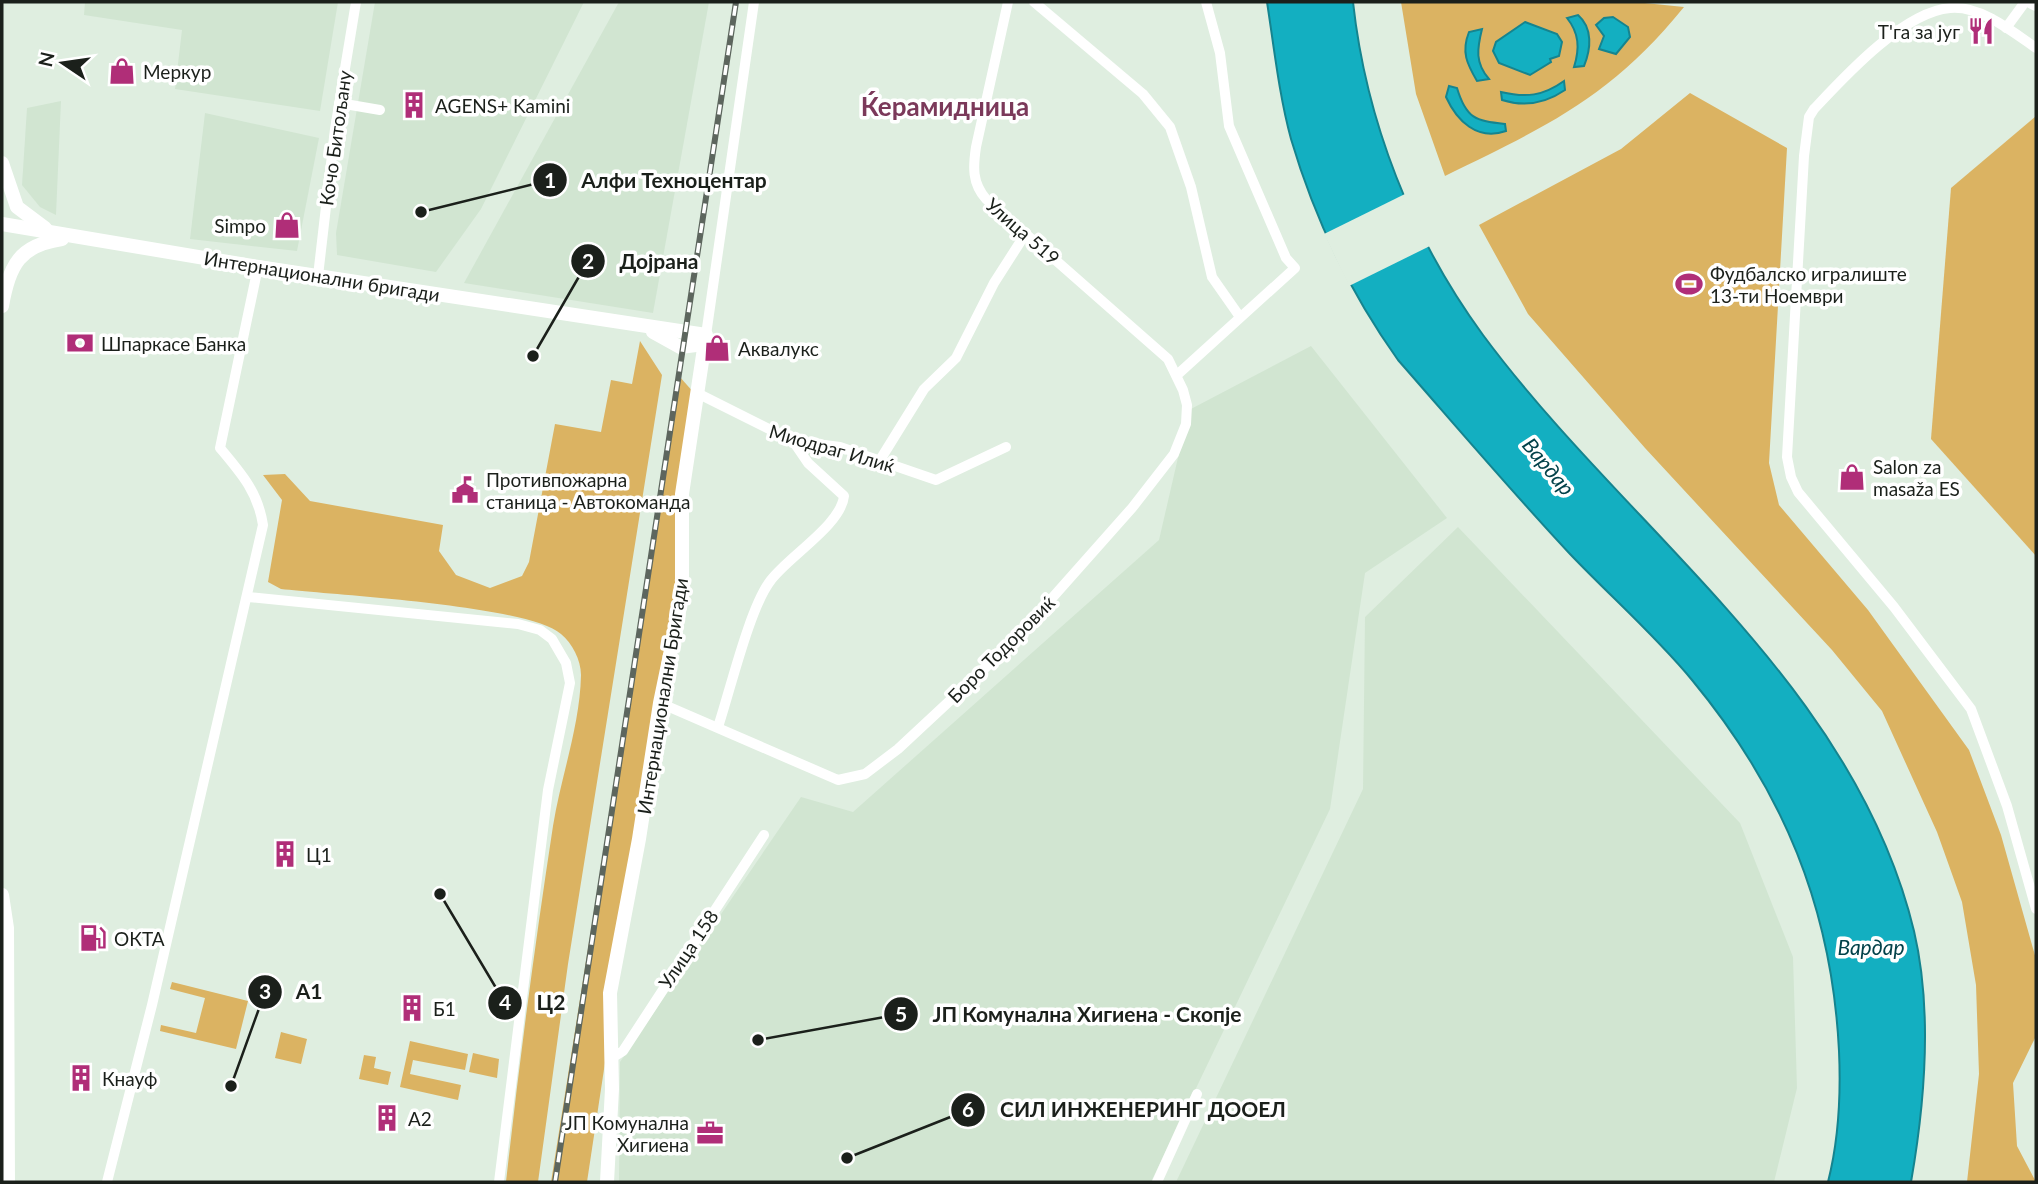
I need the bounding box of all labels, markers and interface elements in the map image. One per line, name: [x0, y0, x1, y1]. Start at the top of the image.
restaurant icon: Т'га за југ: [1966, 16, 1996, 46]
place label: Т'га за југ: [1878, 20, 1960, 43]
north arrow: [28, 28, 98, 98]
text: N: [33, 49, 59, 69]
shop icon: Меркур: [107, 56, 137, 86]
place label: Меркур: [143, 60, 211, 83]
street label: Кочо Битољану: [314, 69, 356, 207]
building icon: AGENS+ Kamini: [399, 90, 429, 120]
district label: Ќерамидница: [861, 90, 1029, 122]
place label: AGENS+ Kamini: [435, 94, 570, 117]
callout: Алфи Техноцентар: [533, 159, 781, 201]
text: 1: [544, 167, 556, 192]
text: Алфи Техноцентар: [580, 167, 767, 192]
street label: Улица 519: [981, 193, 1065, 269]
shop icon: Simpo: [272, 210, 302, 240]
place label: Simpo: [214, 214, 266, 237]
callout: Дојрана: [571, 240, 713, 282]
street label: Интернационални бригади: [202, 246, 442, 306]
text: 2: [582, 248, 594, 273]
text: Дојрана: [619, 248, 699, 273]
place label: Фудбалско игралиште 13-ти Ноември: [1710, 262, 1907, 307]
sports icon: Фудбалско игралиште 13-ти Ноември: [1674, 269, 1704, 299]
bank icon: Шпаркасе Банка: [65, 328, 95, 358]
place label: Шпаркасе Банка: [101, 332, 246, 355]
shop icon: Аквалукс: [702, 333, 732, 363]
place label: Аквалукс: [738, 337, 819, 360]
street label: Миодраг Илиќ: [767, 419, 898, 477]
water label: Вардар: [1518, 432, 1580, 500]
place label: Salon za masaža ES: [1873, 455, 1960, 500]
shop icon: Salon za masaža ES: [1837, 462, 1867, 492]
place label: Противпожарна станица - Автокоманда: [486, 468, 690, 513]
public building icon: Противпожарна станица - Автокоманда: [450, 475, 480, 505]
street label: Интернационални Бригади: [632, 576, 692, 816]
street label: Боро Тодоровиќ: [943, 591, 1059, 707]
building icon: Ц1: [270, 839, 300, 869]
place label: Ц1: [306, 843, 332, 866]
street label: Улица 158: [653, 905, 723, 993]
fuel station icon: ОКТА: [78, 923, 108, 953]
place label: ОКТА: [114, 927, 165, 950]
water label: Вардар: [1837, 934, 1905, 959]
callout: А1: [247, 971, 337, 1013]
text: 3: [259, 978, 271, 1003]
text: А1: [295, 978, 322, 1003]
callout: Ц2: [487, 982, 579, 1024]
text: 4: [499, 989, 511, 1014]
text: Ц2: [537, 989, 565, 1014]
building icon: Б1: [397, 993, 427, 1023]
callout: ЈП Комунална Хигиена - Скопје: [883, 993, 1255, 1035]
place label: Б1: [433, 997, 456, 1020]
text: 5: [895, 1001, 907, 1026]
text: ЈП Комунална Хигиена - Скопје: [932, 1001, 1242, 1026]
building icon: Кнауф: [66, 1063, 96, 1093]
place label: Кнауф: [102, 1067, 157, 1090]
callout: СИЛ ИНЖЕНЕРИНГ ДООЕЛ: [951, 1089, 1300, 1131]
text: 6: [962, 1096, 974, 1121]
text: СИЛ ИНЖЕНЕРИНГ ДООЕЛ: [1000, 1096, 1286, 1121]
building icon: А2: [372, 1103, 402, 1133]
place label: А2: [408, 1107, 432, 1130]
place label: ЈП Комунална Хигиена: [565, 1111, 689, 1156]
office icon: ЈП Комунална Хигиена: [695, 1118, 725, 1148]

